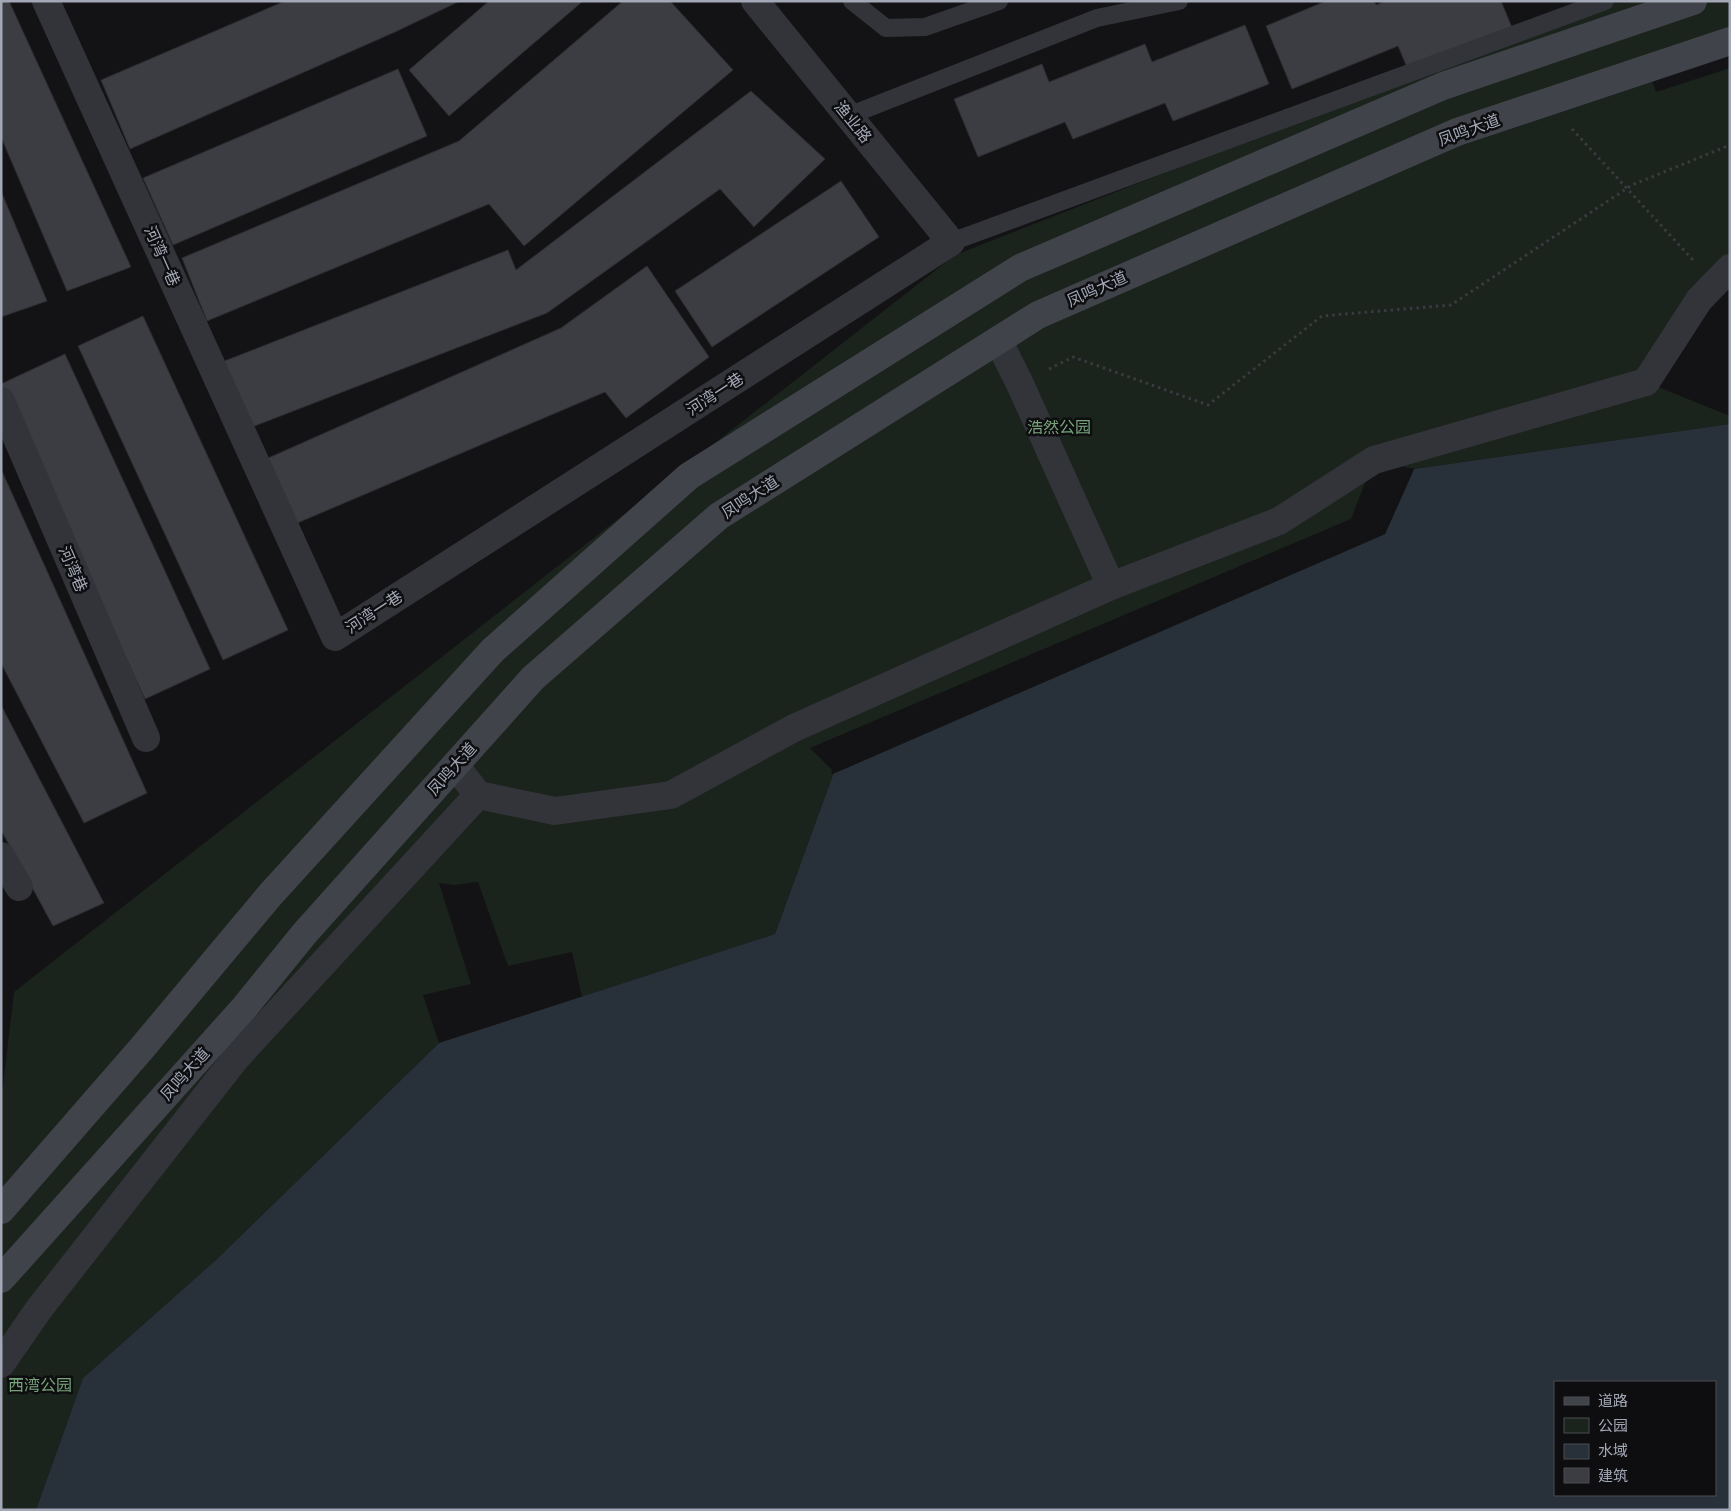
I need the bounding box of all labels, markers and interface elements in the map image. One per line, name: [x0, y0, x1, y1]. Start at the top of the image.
street label: 渔业路: [829, 96, 877, 148]
street label: 凤鸣大道: [1435, 108, 1503, 152]
street label: 河湾一巷: [138, 222, 186, 290]
street label: 凤鸣大道: [1063, 265, 1131, 313]
street label: 河湾一巷: [682, 367, 748, 421]
park label: 浩然公园: [1027, 416, 1091, 439]
street label: 凤鸣大道: [717, 470, 783, 524]
street label: 河湾巷: [53, 542, 93, 596]
street label: 河湾一巷: [341, 585, 407, 639]
street label: 凤鸣大道: [422, 738, 482, 800]
street label: 凤鸣大道: [155, 1043, 215, 1105]
park label: 西湾公园: [8, 1374, 72, 1397]
legend: [1554, 1381, 1716, 1496]
text: 道路: [1598, 1390, 1628, 1411]
text: 公园: [1598, 1415, 1628, 1436]
text: 水域: [1598, 1440, 1628, 1461]
text: 建筑: [1598, 1465, 1628, 1486]

